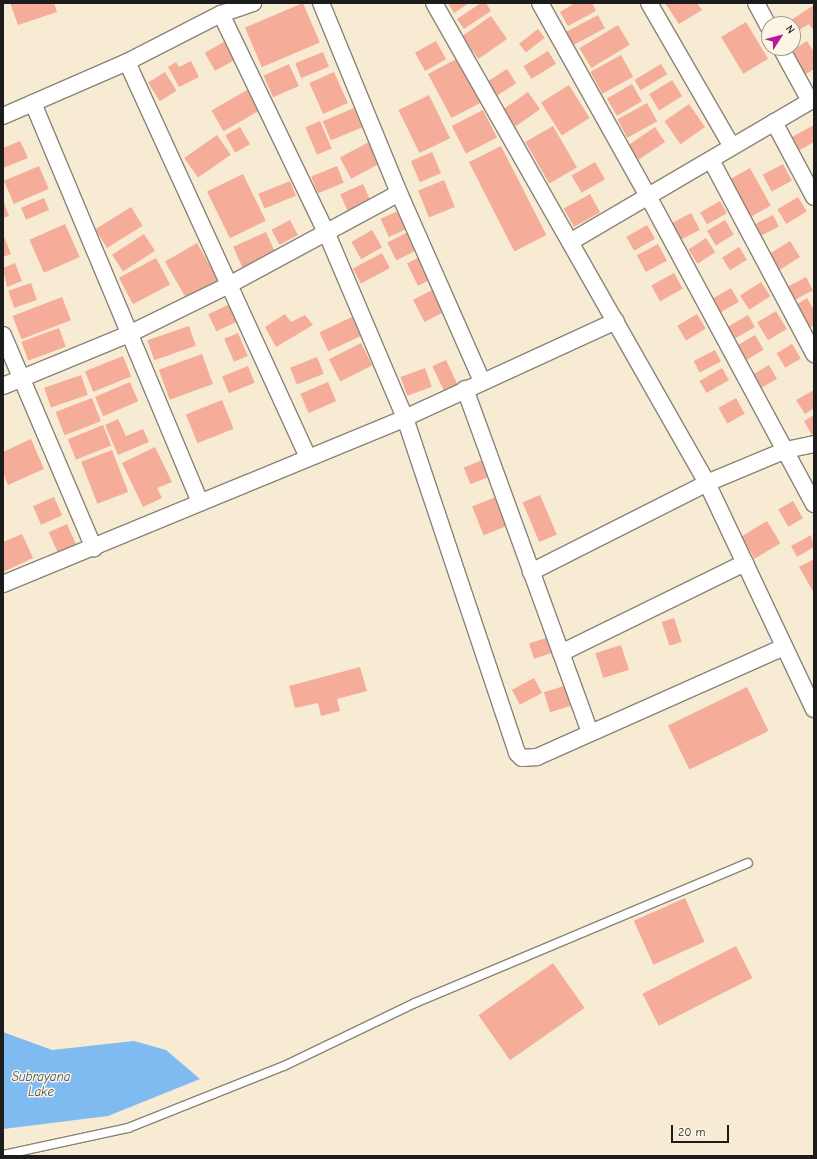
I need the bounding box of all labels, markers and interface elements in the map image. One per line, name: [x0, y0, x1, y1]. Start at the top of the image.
north arrow: [761, 16, 801, 56]
text: N: [783, 23, 798, 36]
water label: Subrayana Lake: [12, 1070, 70, 1101]
scale bar: [673, 1117, 731, 1143]
text: 20 m: [678, 1125, 706, 1139]

